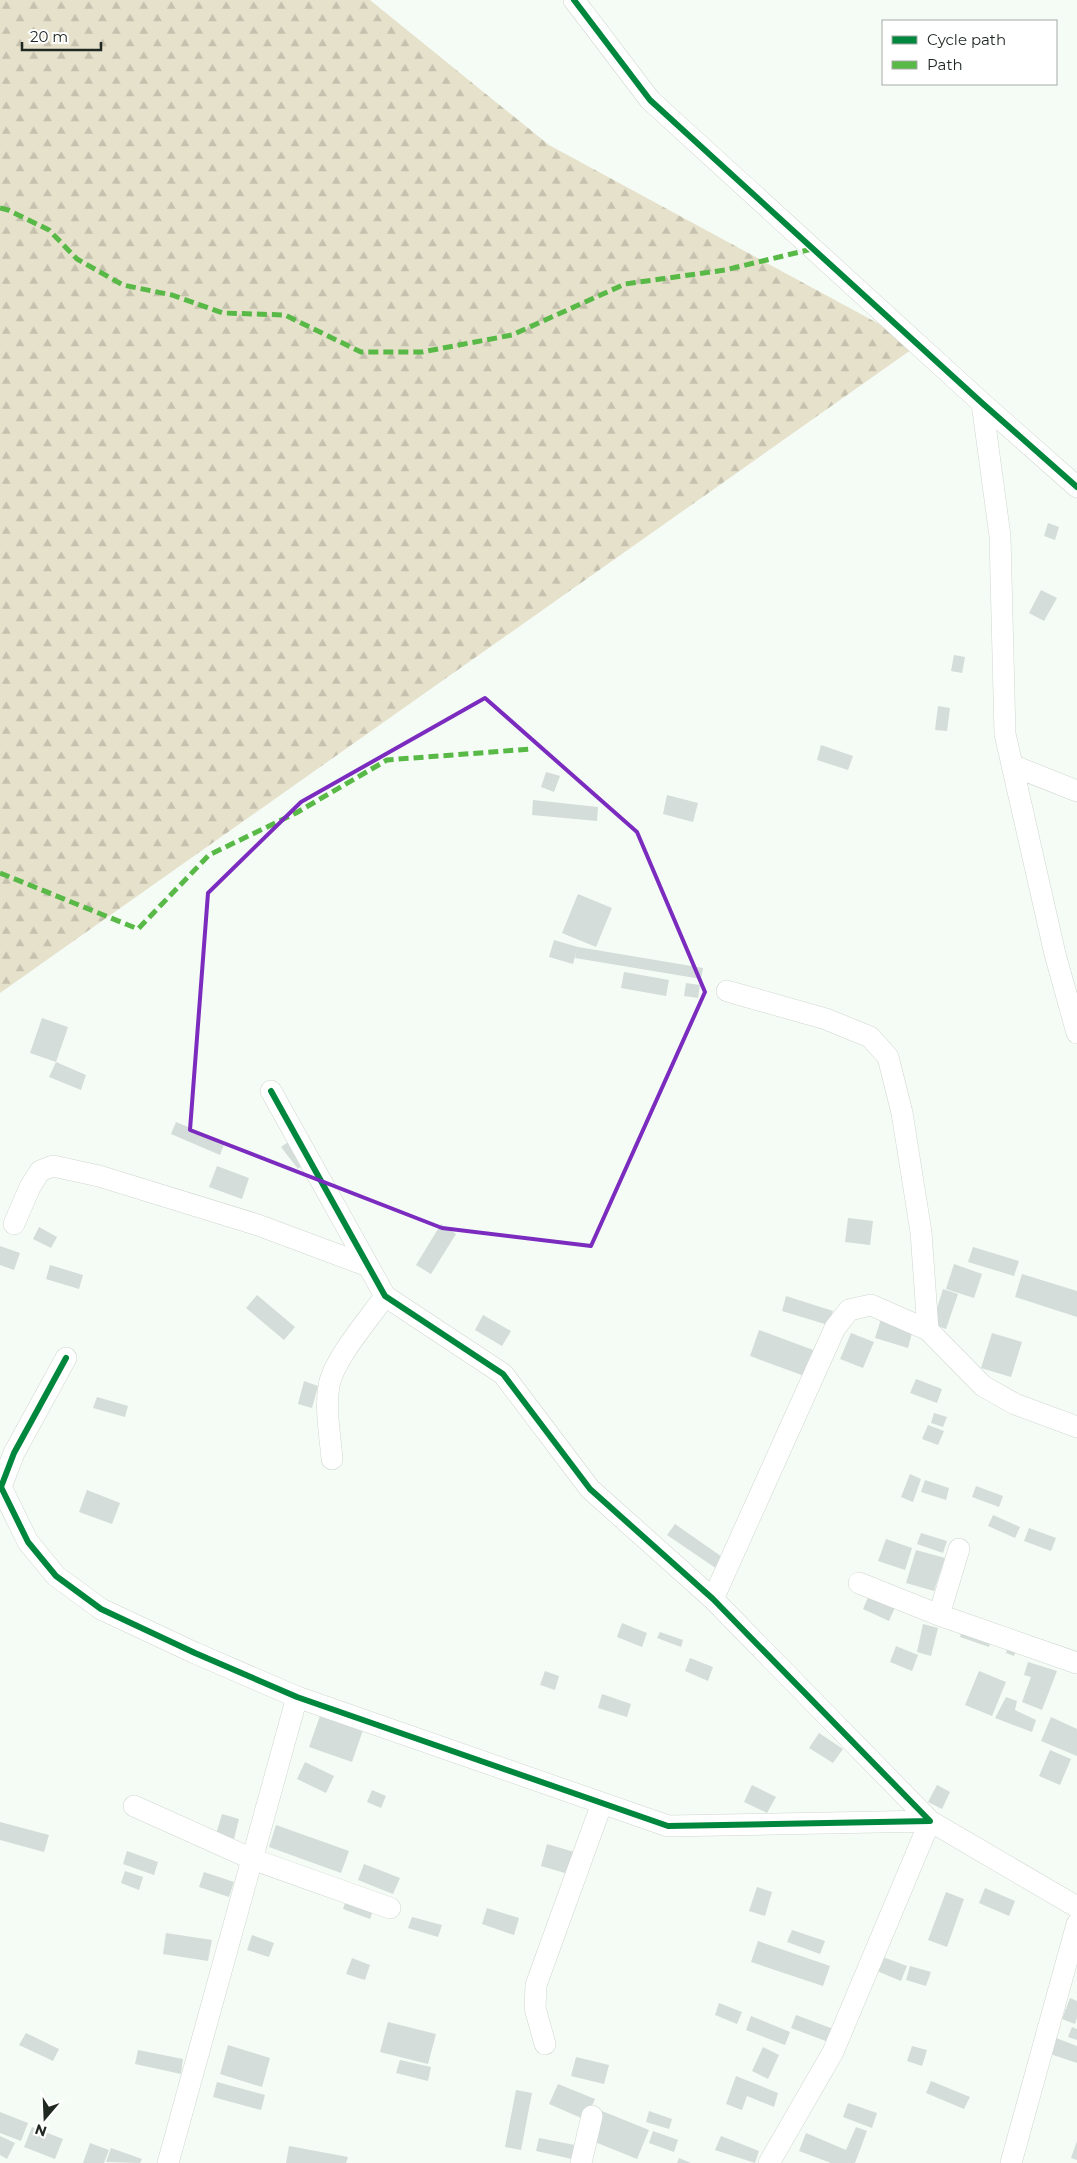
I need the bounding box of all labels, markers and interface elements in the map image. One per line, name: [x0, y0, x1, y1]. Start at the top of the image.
scale bar: [22, 20, 101, 52]
legend: [882, 20, 1057, 85]
text: 20 m: [30, 27, 68, 46]
text: Cycle path: [927, 30, 1006, 49]
text: Path: [927, 55, 963, 74]
north arrow: [20, 2093, 70, 2143]
text: N: [32, 2120, 49, 2141]

